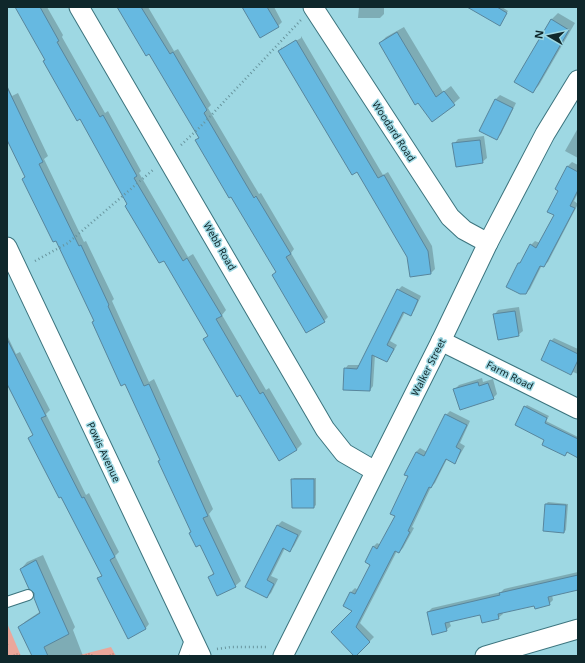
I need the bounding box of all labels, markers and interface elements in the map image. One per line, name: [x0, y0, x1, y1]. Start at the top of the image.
north arrow: [529, 16, 569, 56]
text: N: [531, 29, 547, 40]
street label: Woodard Road: [369, 98, 419, 164]
street label: Webb Road: [201, 219, 239, 273]
street label: Walker Street: [407, 335, 449, 398]
street label: Farm Road: [484, 357, 536, 393]
street label: Powis Avenue: [84, 420, 124, 485]

